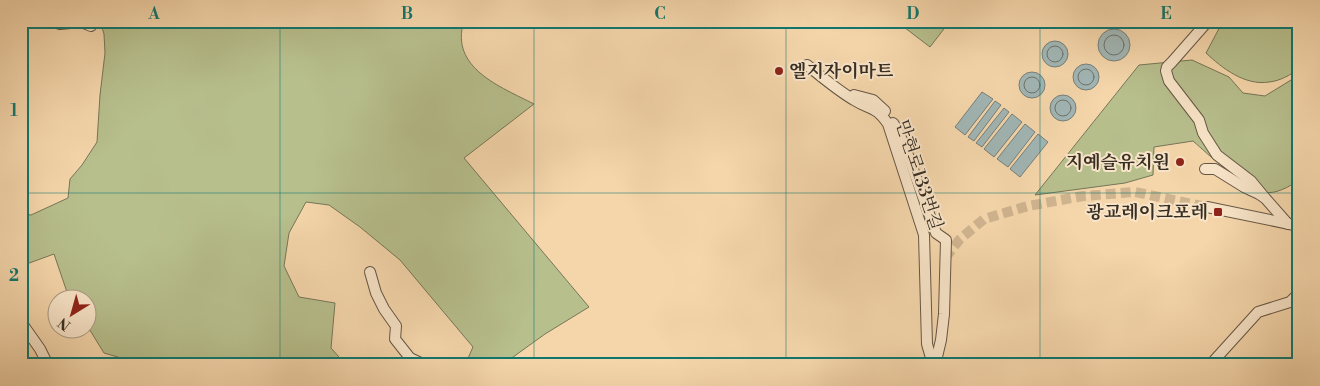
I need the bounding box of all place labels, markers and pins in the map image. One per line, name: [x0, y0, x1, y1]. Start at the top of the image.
place label: 엘지자이마트: [789, 60, 894, 83]
marker: 엘지자이마트: [773, 65, 785, 77]
place label: 지예슬유치원: [1066, 151, 1170, 174]
marker: 지예슬유치원: [1174, 156, 1186, 168]
place label: 광교레이크포레: [1086, 201, 1208, 224]
marker: 광교레이크포레: [1212, 206, 1224, 218]

